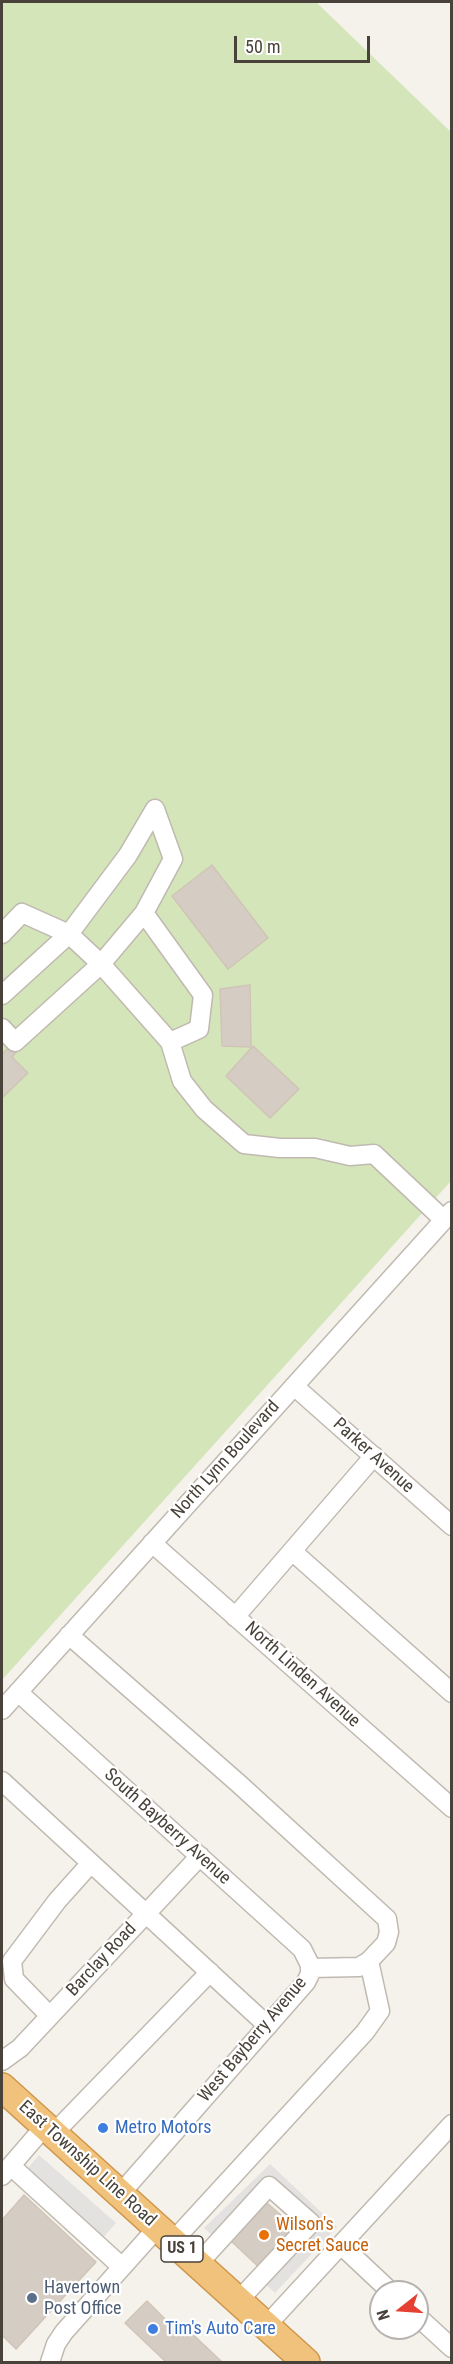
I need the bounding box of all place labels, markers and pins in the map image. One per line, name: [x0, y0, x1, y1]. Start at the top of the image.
place label: Metro Motors: [115, 2117, 211, 2139]
marker: Metro Motors: [96, 2121, 110, 2135]
place label: Wilson's Secret Sauce: [276, 2214, 369, 2256]
marker: Wilson's Secret Sauce: [257, 2228, 271, 2242]
place label: Havertown Post Office: [44, 2277, 122, 2320]
marker: Havertown Post Office: [25, 2291, 39, 2305]
place label: Tim's Auto Care: [165, 2318, 276, 2340]
marker: Tim's Auto Care: [146, 2322, 160, 2336]

